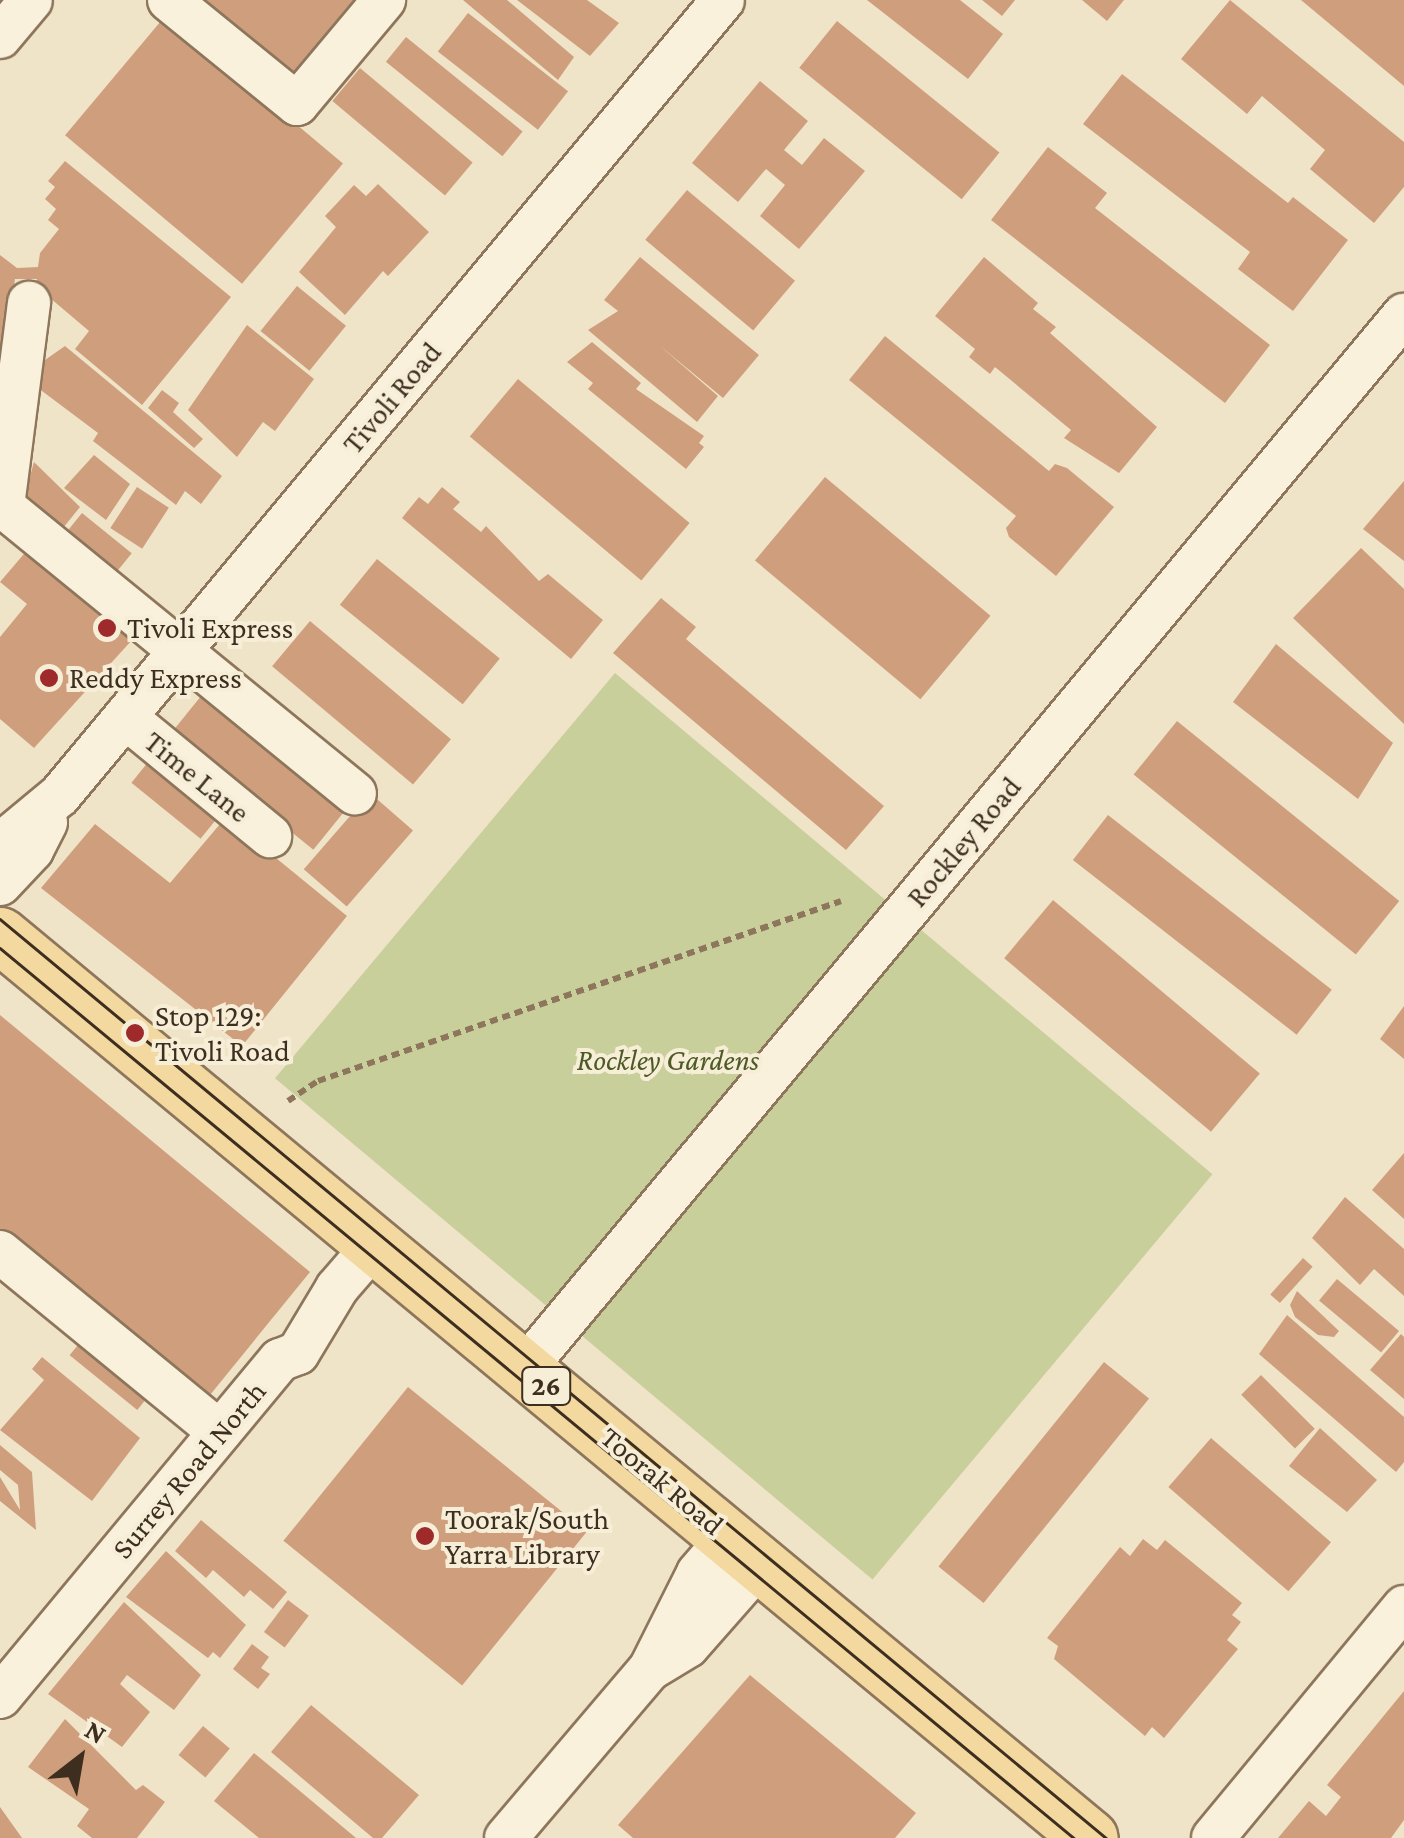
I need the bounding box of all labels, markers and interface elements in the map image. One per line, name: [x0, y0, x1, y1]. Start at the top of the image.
street label: Tivoli Road: [335, 335, 449, 461]
place label: Tivoli Express: [127, 610, 293, 646]
marker: Tivoli Express: [96, 617, 118, 639]
place label: Reddy Express: [69, 660, 242, 696]
marker: Reddy Express: [38, 667, 60, 689]
street label: Time Lane: [137, 724, 257, 830]
street label: Rockley Road: [899, 770, 1029, 914]
place label: Stop 129: Tivoli Road: [155, 998, 290, 1068]
marker: Stop 129: Tivoli Road: [124, 1022, 146, 1044]
park label: Rockley Gardens: [577, 1042, 759, 1078]
road number: 26: [521, 1363, 571, 1409]
street label: Surrey Road North: [104, 1374, 274, 1566]
street label: Toorak Road: [593, 1419, 731, 1543]
place label: Toorak/South Yarra Library: [445, 1501, 609, 1572]
marker: Toorak/South Yarra Library: [414, 1525, 436, 1547]
north arrow: [30, 1708, 130, 1808]
text: N: [80, 1714, 112, 1750]

